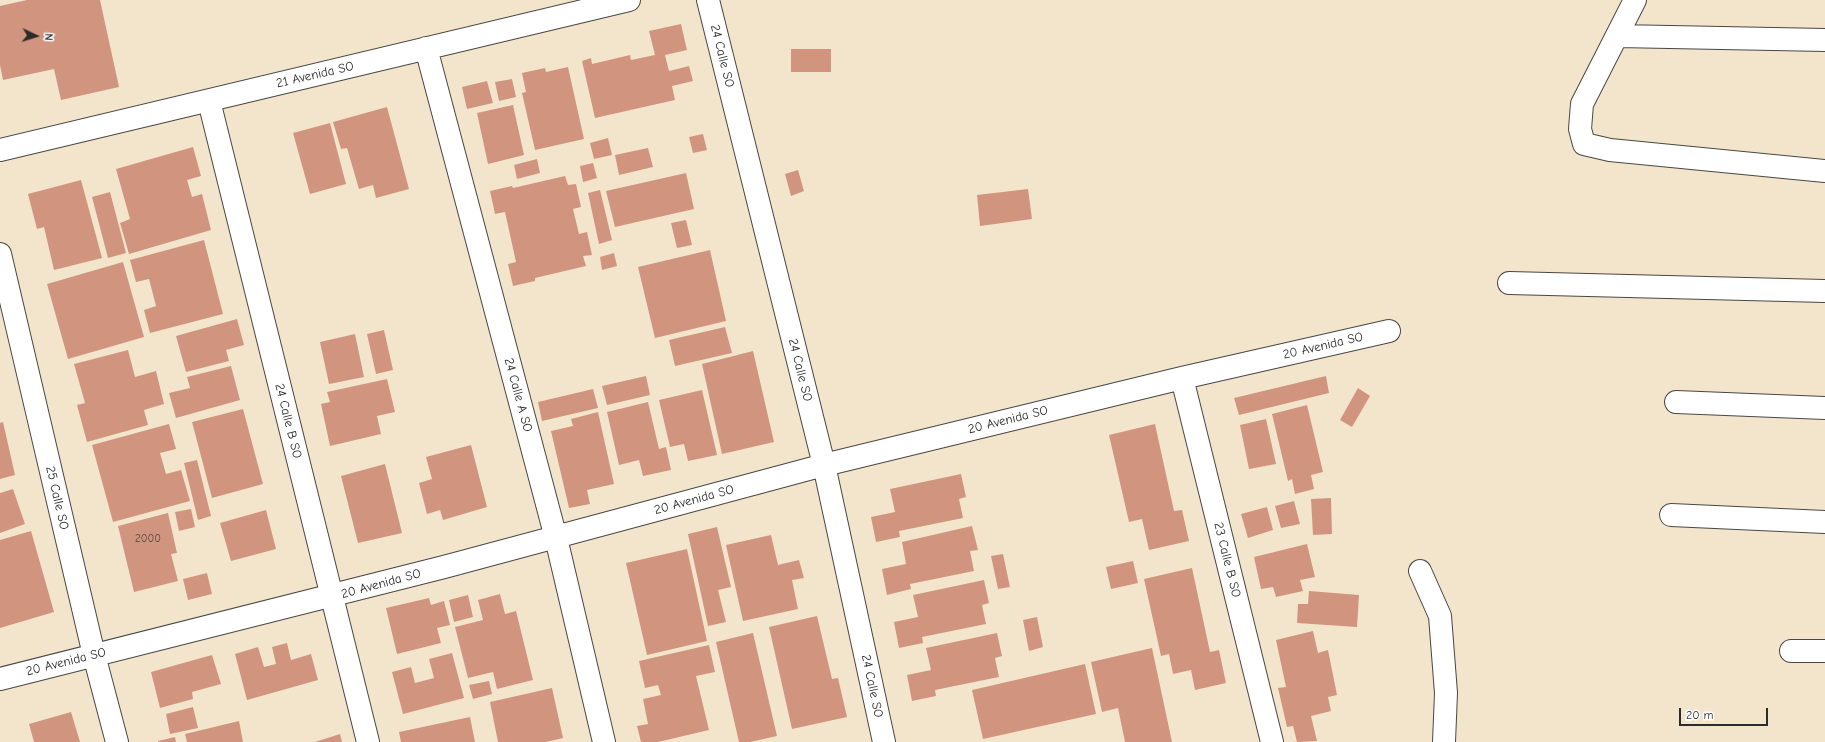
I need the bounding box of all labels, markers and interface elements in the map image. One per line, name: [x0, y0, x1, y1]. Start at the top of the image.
north arrow: [16, 16, 56, 56]
street label: 24 Calle SO: [707, 23, 737, 89]
text: N: [42, 33, 55, 41]
street label: 21 Avenida SO: [275, 58, 355, 92]
street label: 20 Avenida SO: [1281, 329, 1365, 363]
street label: 24 Calle SO: [785, 337, 815, 403]
street label: 24 Calle A SO: [501, 356, 535, 434]
street label: 24 Calle B SO: [271, 382, 305, 460]
street label: 20 Avenida SO: [966, 403, 1050, 437]
street label: 25 Calle SO: [42, 465, 72, 531]
street label: 20 Avenida SO: [652, 482, 736, 518]
street label: 23 Calle B SO: [1210, 521, 1244, 599]
house number: 2000: [135, 532, 161, 546]
street label: 20 Avenida SO: [339, 566, 423, 602]
street label: 20 Avenida SO: [24, 645, 108, 679]
street label: 24 Calle SO: [858, 653, 886, 719]
scale bar: [1681, 700, 1770, 726]
text: 20 m: [1686, 708, 1714, 722]

